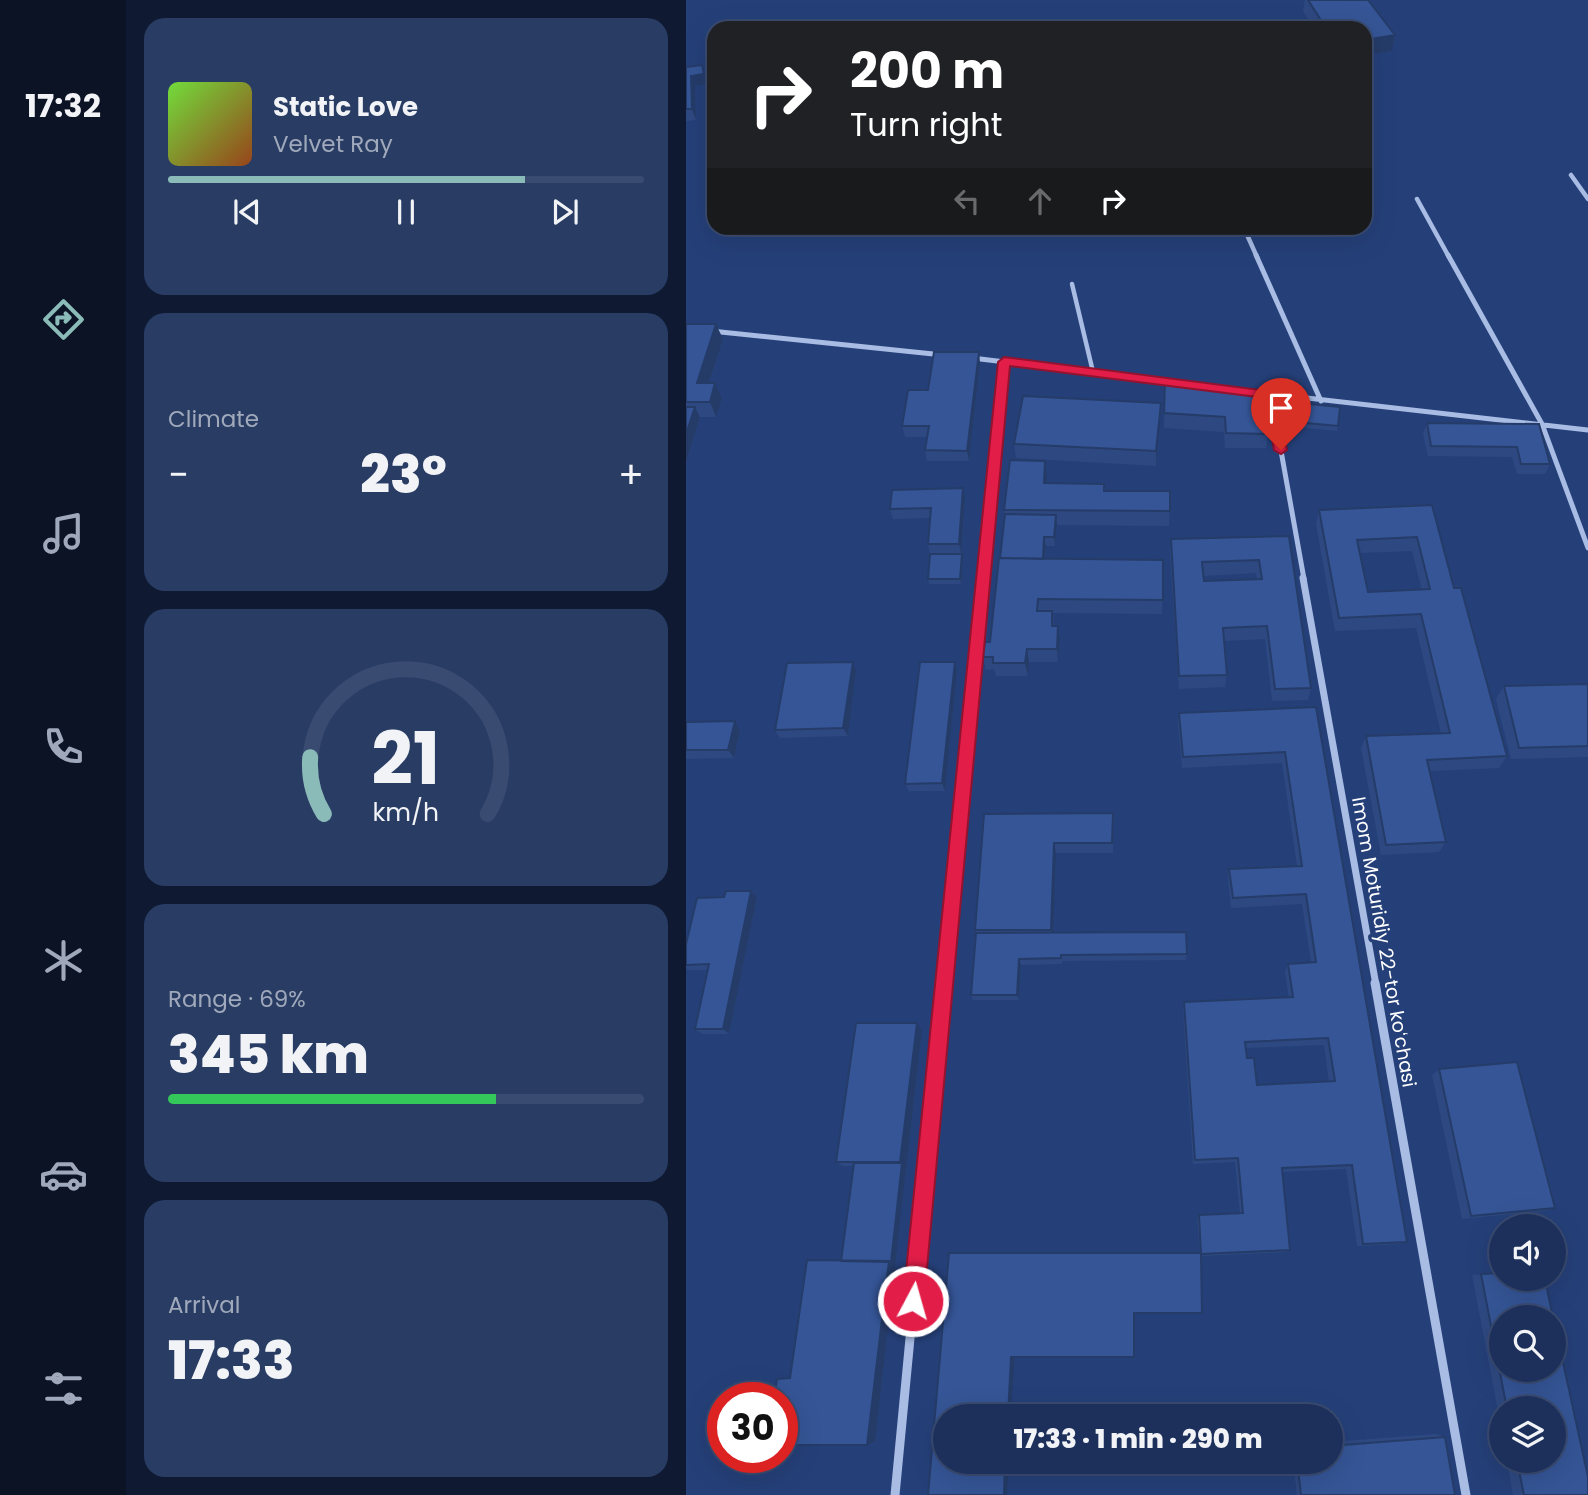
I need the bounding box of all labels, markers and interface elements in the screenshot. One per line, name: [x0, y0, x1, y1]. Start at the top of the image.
text: 200 m: [850, 37, 1004, 105]
icon: right: [735, 49, 826, 140]
text: 17:32: [25, 83, 101, 128]
text: Static Love: [273, 89, 418, 125]
text: Turn right: [850, 102, 1002, 147]
text: Velvet Ray: [273, 128, 393, 160]
icon: left: [948, 182, 986, 220]
icon: ahead: [1021, 182, 1059, 220]
icon: right: [1094, 182, 1132, 220]
icon: previous: [228, 193, 266, 231]
icon: pause: [387, 193, 425, 231]
icon: next: [546, 193, 584, 231]
icon: directions: [39, 295, 88, 344]
pin: [1251, 378, 1311, 450]
icon: arrive: [1262, 389, 1300, 427]
text: Climate: [168, 403, 259, 435]
text: 23°: [360, 438, 447, 511]
text: −: [168, 448, 189, 501]
text: +: [618, 448, 644, 501]
icon: music: [39, 509, 88, 558]
text: 21: [372, 708, 440, 809]
icon: phone: [39, 722, 88, 771]
text: km/h: [373, 794, 439, 829]
street label: Imom Moturidiy 22-tor koʻchasi: [1345, 795, 1423, 1089]
icon: climate: [39, 936, 88, 985]
text: Range · 69%: [168, 983, 306, 1015]
text: 345 km: [168, 1018, 369, 1091]
icon: car: [39, 1150, 88, 1199]
map controls: [1489, 1214, 1566, 1473]
button: sound: [1489, 1214, 1566, 1291]
position arrow: [876, 1264, 950, 1338]
text: Arrival: [168, 1289, 240, 1321]
button: search: [1489, 1305, 1566, 1382]
text: 17:33: [168, 1324, 294, 1397]
icon: filters: [39, 1364, 88, 1413]
speed limit sign: 30: [707, 1382, 798, 1473]
button: layers: [1489, 1396, 1566, 1473]
text: 17:33 · 1 min · 290 m: [1014, 1421, 1262, 1457]

